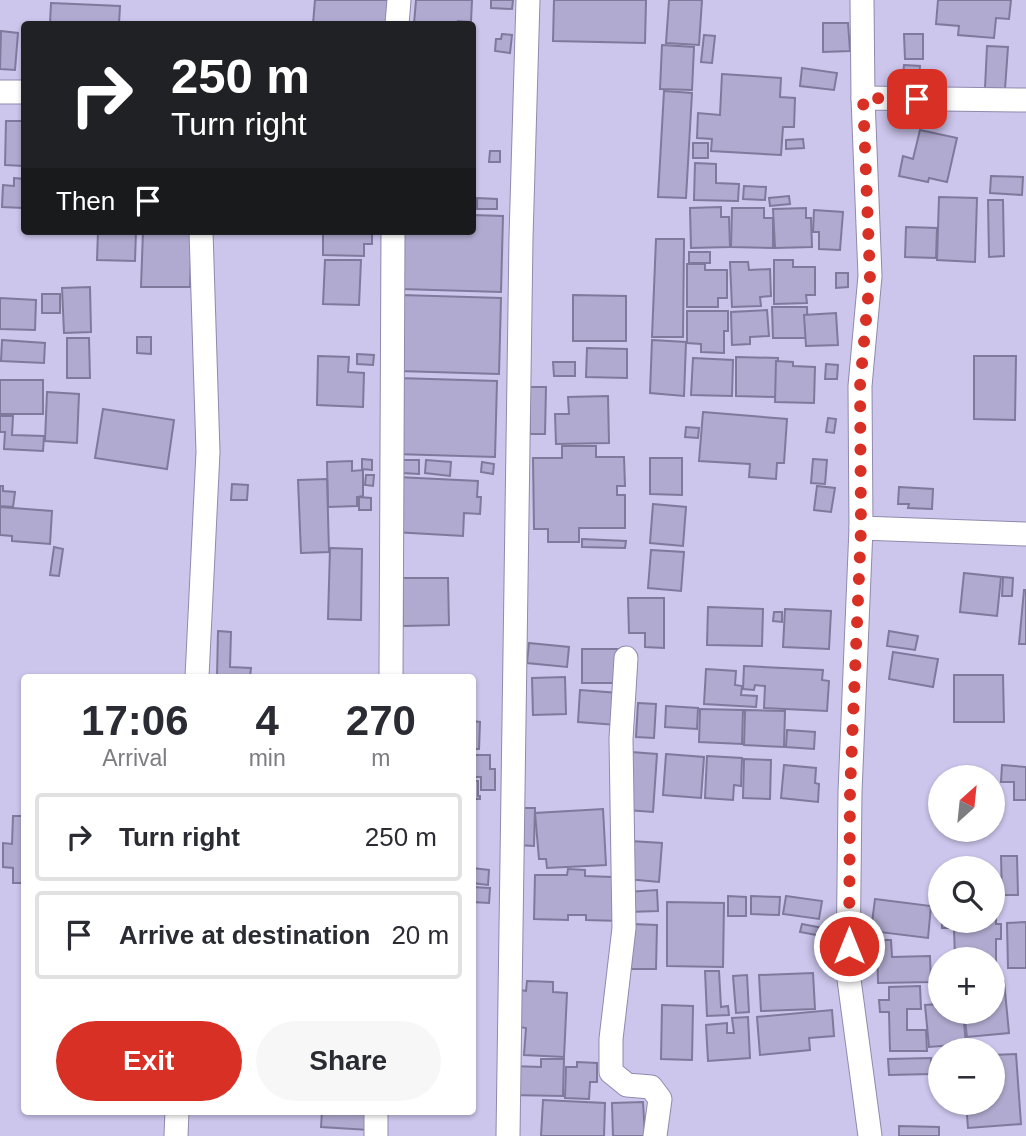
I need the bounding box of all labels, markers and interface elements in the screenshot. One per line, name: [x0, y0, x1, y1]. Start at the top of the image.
icon: right: [56, 49, 147, 140]
text: 250 m: [171, 49, 310, 103]
pin: [887, 69, 947, 129]
icon: arrive: [898, 80, 936, 118]
text: Turn right: [171, 106, 307, 142]
icon: arrive: [129, 182, 167, 220]
text: Then: [56, 186, 115, 216]
text: 17:06: [81, 697, 189, 744]
text: 4: [255, 697, 279, 744]
text: 270: [346, 697, 416, 744]
text: Arrival: [102, 745, 167, 771]
text: min: [249, 745, 286, 771]
text: m: [371, 745, 390, 771]
north arrow: [928, 765, 1004, 842]
map controls: [928, 765, 1005, 1115]
icon: right: [60, 818, 98, 856]
text: Turn right: [119, 822, 240, 852]
text: 250 m: [365, 822, 437, 852]
button: search: [928, 856, 1005, 933]
position arrow: [812, 909, 886, 983]
icon: arrive: [60, 916, 98, 954]
text: Arrive at destination: [119, 920, 370, 950]
text: 20 m: [391, 920, 449, 950]
button: +: [928, 947, 1005, 1024]
button: Exit: [56, 1021, 242, 1101]
button: Share: [256, 1021, 441, 1101]
button: −: [928, 1038, 1005, 1115]

